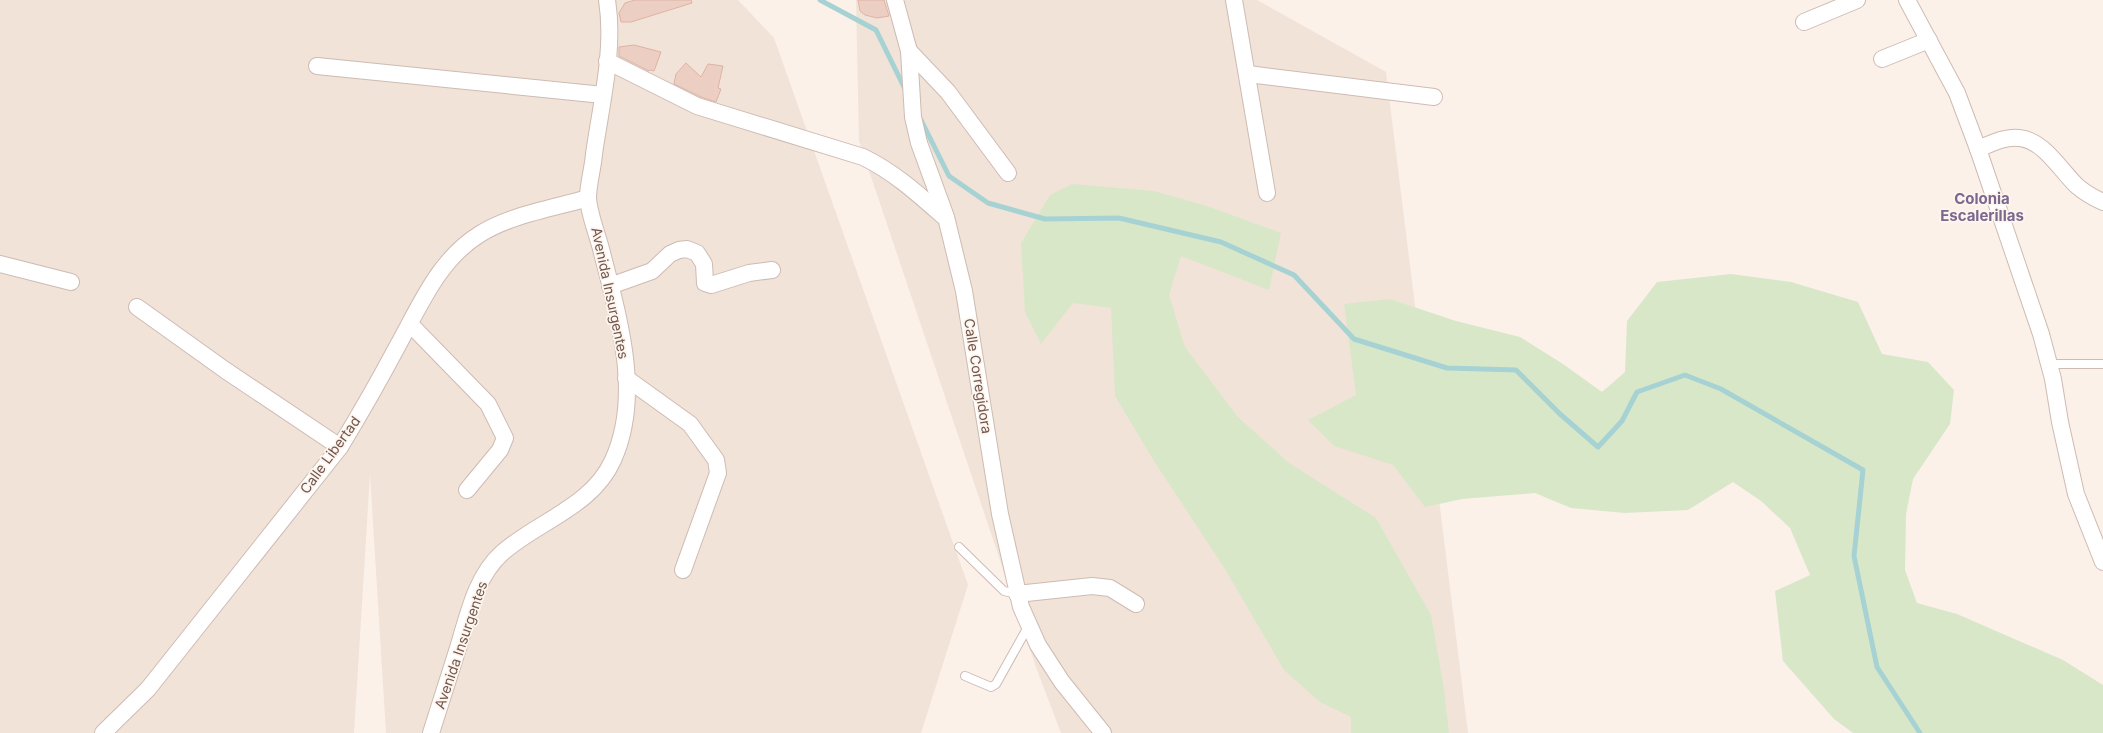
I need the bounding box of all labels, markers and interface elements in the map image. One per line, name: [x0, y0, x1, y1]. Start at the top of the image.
district label: Colonia Escalerillas: [1940, 189, 2024, 225]
street label: Avenida Insurgentes: [588, 225, 633, 360]
street label: Calle Corregidora: [961, 317, 996, 435]
street label: Calle Libertad: [296, 413, 363, 497]
street label: Avenida Insurgentes: [431, 579, 490, 711]

